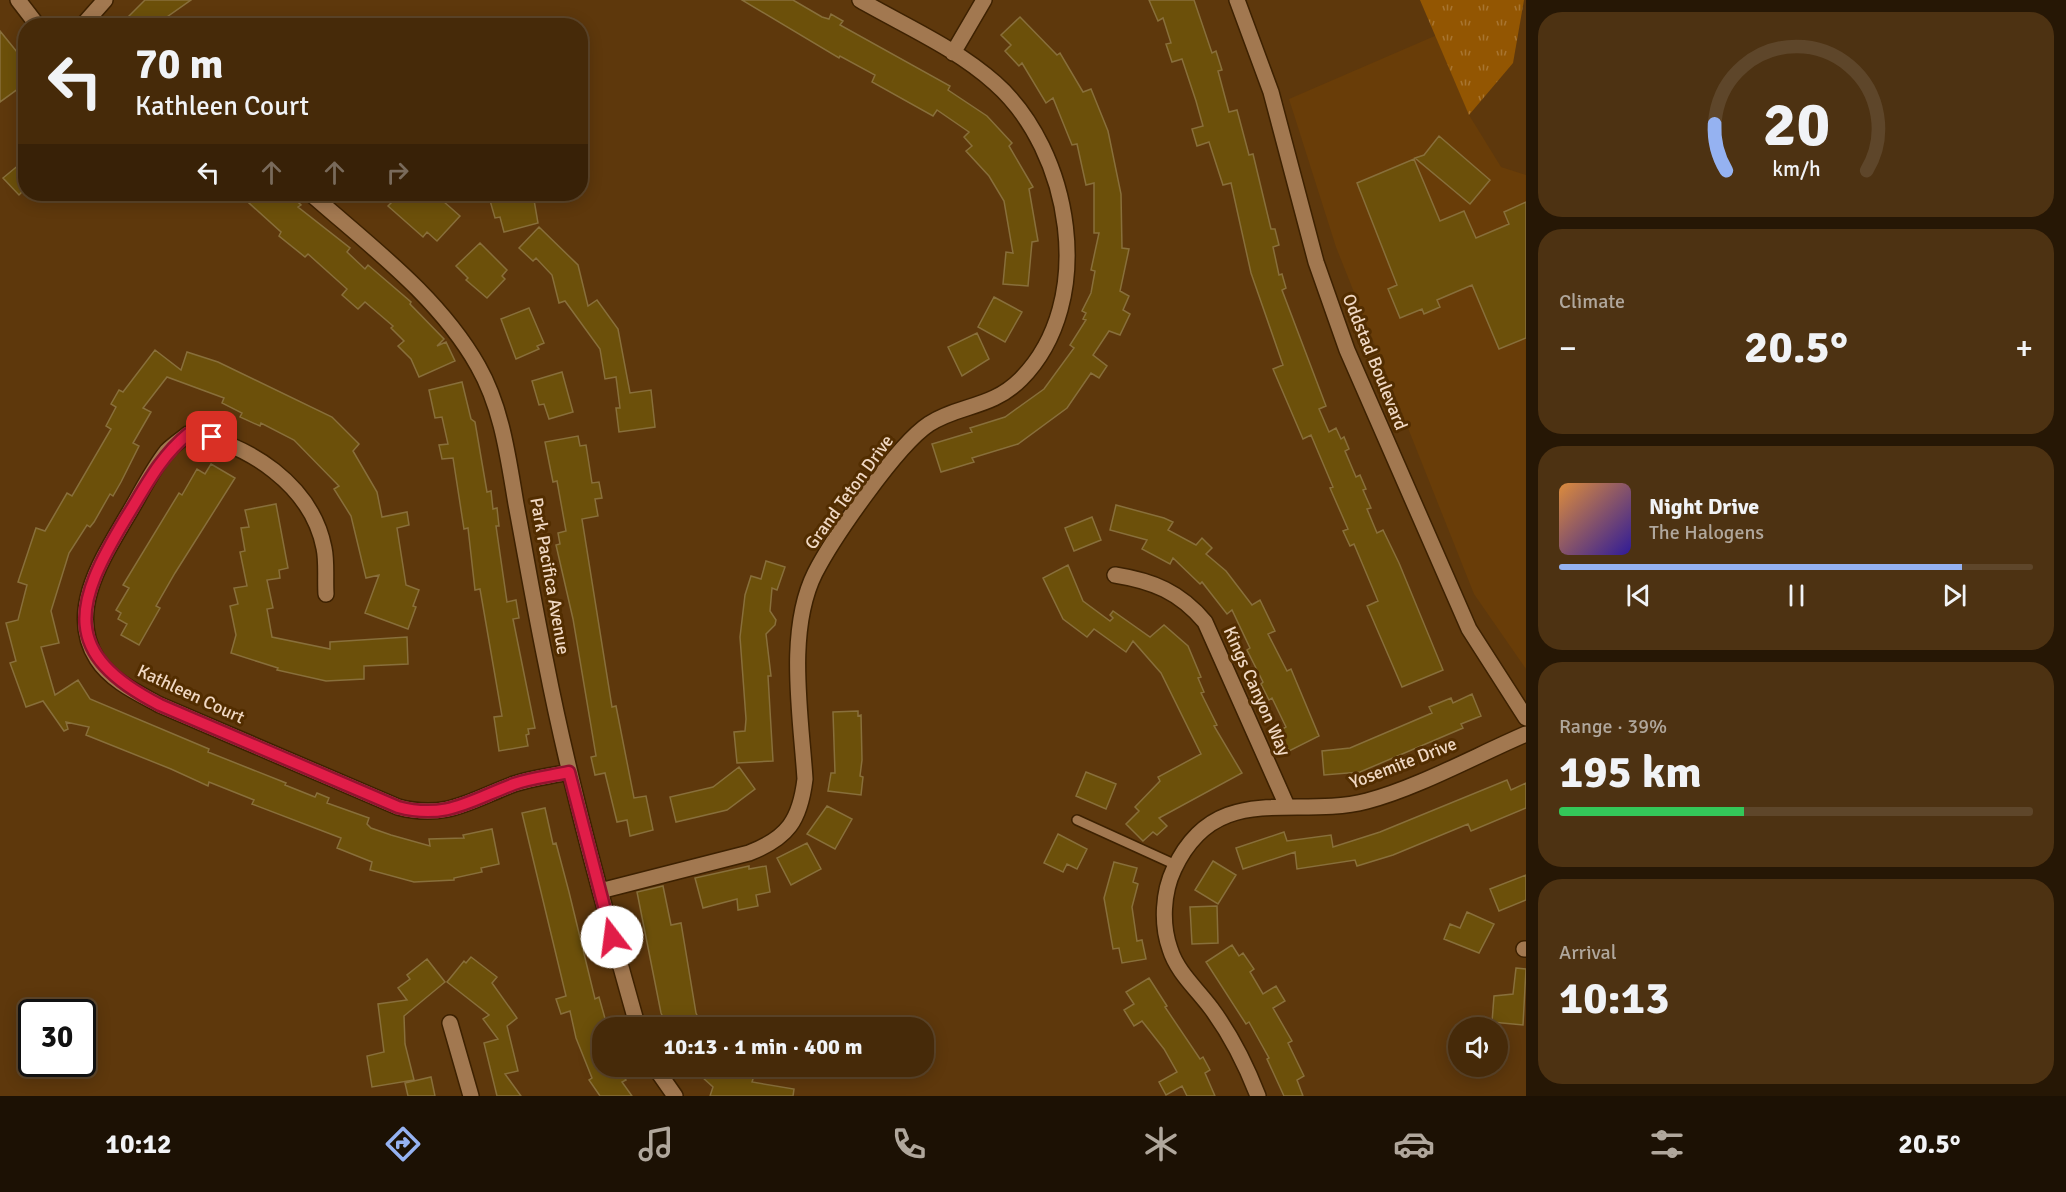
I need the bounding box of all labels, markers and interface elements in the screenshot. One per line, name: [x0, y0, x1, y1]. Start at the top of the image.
text: 70 m: [135, 39, 224, 90]
icon: left: [36, 42, 114, 120]
text: 20: [1762, 87, 1830, 164]
text: Kathleen Court: [135, 90, 309, 123]
icon: left: [192, 156, 225, 189]
icon: ahead: [255, 156, 288, 189]
icon: ahead: [318, 156, 351, 189]
icon: right: [381, 156, 414, 189]
text: km/h: [1772, 157, 1820, 183]
text: Climate: [1559, 289, 1625, 314]
street label: Oddstad Boulevard: [1338, 291, 1412, 433]
text: 20.5°: [1744, 320, 1848, 375]
text: −: [1559, 328, 1577, 369]
text: +: [2015, 328, 2033, 369]
pin: [186, 411, 237, 462]
icon: arrive: [195, 420, 228, 453]
street label: Grand Teton Drive: [800, 430, 898, 554]
text: Night Drive: [1649, 493, 1759, 520]
street label: Park Pacifica Avenue: [525, 496, 575, 656]
text: The Halogens: [1649, 520, 1764, 545]
icon: previous: [1622, 579, 1655, 612]
icon: pause: [1780, 579, 1813, 612]
icon: next: [1938, 579, 1971, 612]
street label: Kings Canyon Way: [1219, 623, 1296, 760]
street label: Kathleen Court: [134, 660, 248, 728]
text: Range · 39%: [1559, 714, 1667, 739]
street label: Yosemite Drive: [1346, 733, 1460, 793]
text: 195 km: [1559, 745, 1702, 800]
position arrow: [580, 905, 644, 969]
text: Arrival: [1559, 940, 1617, 965]
text: 10:13: [1559, 971, 1669, 1026]
speed limit sign: 30: [18, 999, 96, 1077]
map controls: [1448, 1017, 1508, 1077]
button: sound: [1448, 1017, 1508, 1077]
text: 10:13 · 1 min · 400 m: [663, 1033, 863, 1060]
icon: directions: [382, 1123, 424, 1165]
icon: music: [635, 1123, 677, 1165]
icon: phone: [888, 1123, 930, 1165]
icon: climate: [1140, 1123, 1182, 1165]
icon: car: [1393, 1123, 1435, 1165]
icon: filters: [1646, 1123, 1688, 1165]
text: 10:12: [105, 1128, 172, 1161]
text: 20.5°: [1898, 1128, 1961, 1161]

